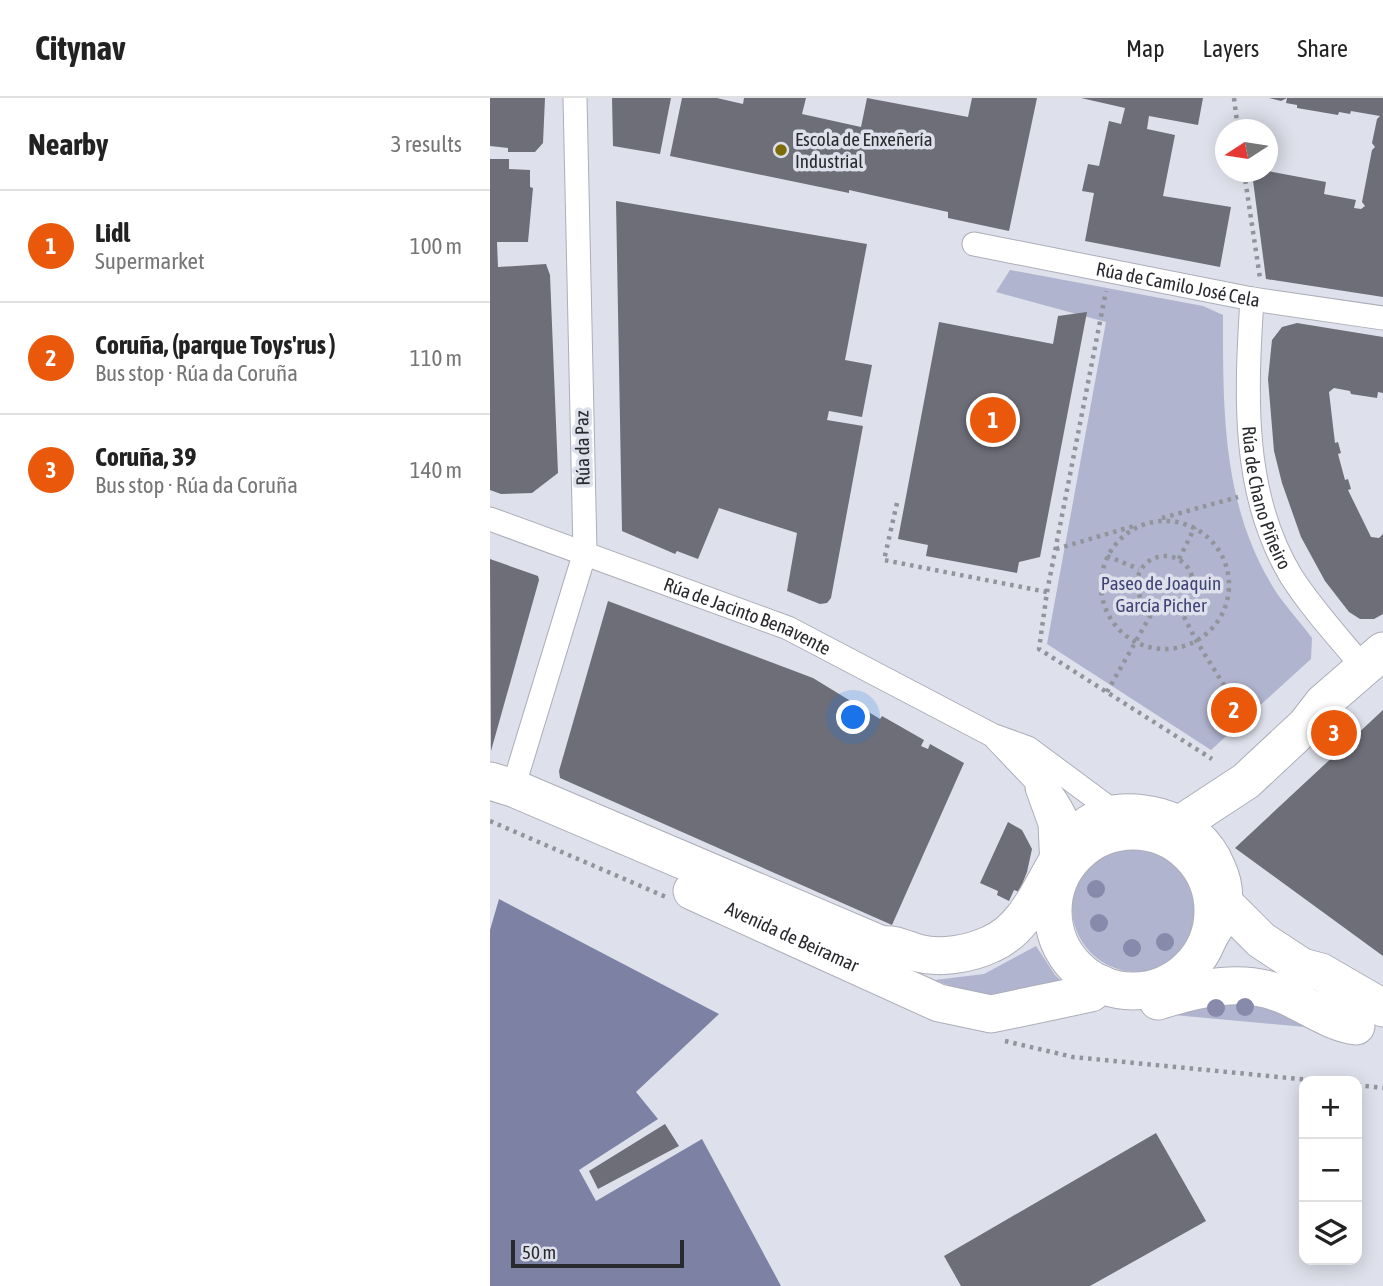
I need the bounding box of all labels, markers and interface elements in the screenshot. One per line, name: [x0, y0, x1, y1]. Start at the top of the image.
text: Citynav: [35, 29, 126, 67]
text: Map: [1126, 35, 1165, 62]
text: Layers: [1203, 35, 1259, 62]
text: Share: [1297, 35, 1348, 62]
north arrow: [1215, 119, 1278, 182]
text: Nearby: [28, 127, 108, 161]
place label: Escola de Enxeñería Industrial: [795, 128, 933, 172]
text: 3 results: [391, 131, 462, 157]
marker: Escola de Enxeñería Industrial: [773, 142, 789, 158]
text: Lidl: [95, 218, 130, 248]
text: 1: [46, 233, 56, 259]
text: 100 m: [410, 233, 462, 259]
text: Supermarket: [95, 248, 205, 274]
street label: Rúa de Camilo José Cela: [1094, 257, 1261, 311]
text: Coruña, (parque Toys'rus ): [95, 330, 336, 360]
text: 2: [46, 345, 56, 371]
text: 110 m: [410, 345, 462, 371]
text: Bus stop · Rúa da Coruña: [95, 360, 298, 386]
pin: 1: [970, 394, 1016, 446]
street label: Rúa da Paz: [570, 410, 594, 486]
street label: Rúa de Chano Piñeiro: [1238, 425, 1296, 573]
text: Coruña, 39: [95, 442, 196, 472]
text: 3: [46, 457, 56, 483]
text: 140 m: [410, 457, 462, 483]
text: Bus stop · Rúa da Coruña: [95, 472, 298, 498]
park label: Paseo de Joaquin García Picher: [1101, 572, 1221, 616]
street label: Rúa de Jacinto Benavente: [661, 573, 834, 659]
pin: 2: [1211, 684, 1257, 736]
your location: [836, 700, 870, 734]
pin: 3: [1311, 707, 1357, 759]
street label: Avenida de Beiramar: [722, 897, 863, 976]
map controls: [1299, 1076, 1362, 1265]
button: +: [1299, 1076, 1362, 1139]
button: −: [1299, 1139, 1362, 1202]
button: layers: [1299, 1202, 1362, 1265]
scale bar: [511, 1237, 684, 1269]
text: 50 m: [522, 1241, 556, 1263]

